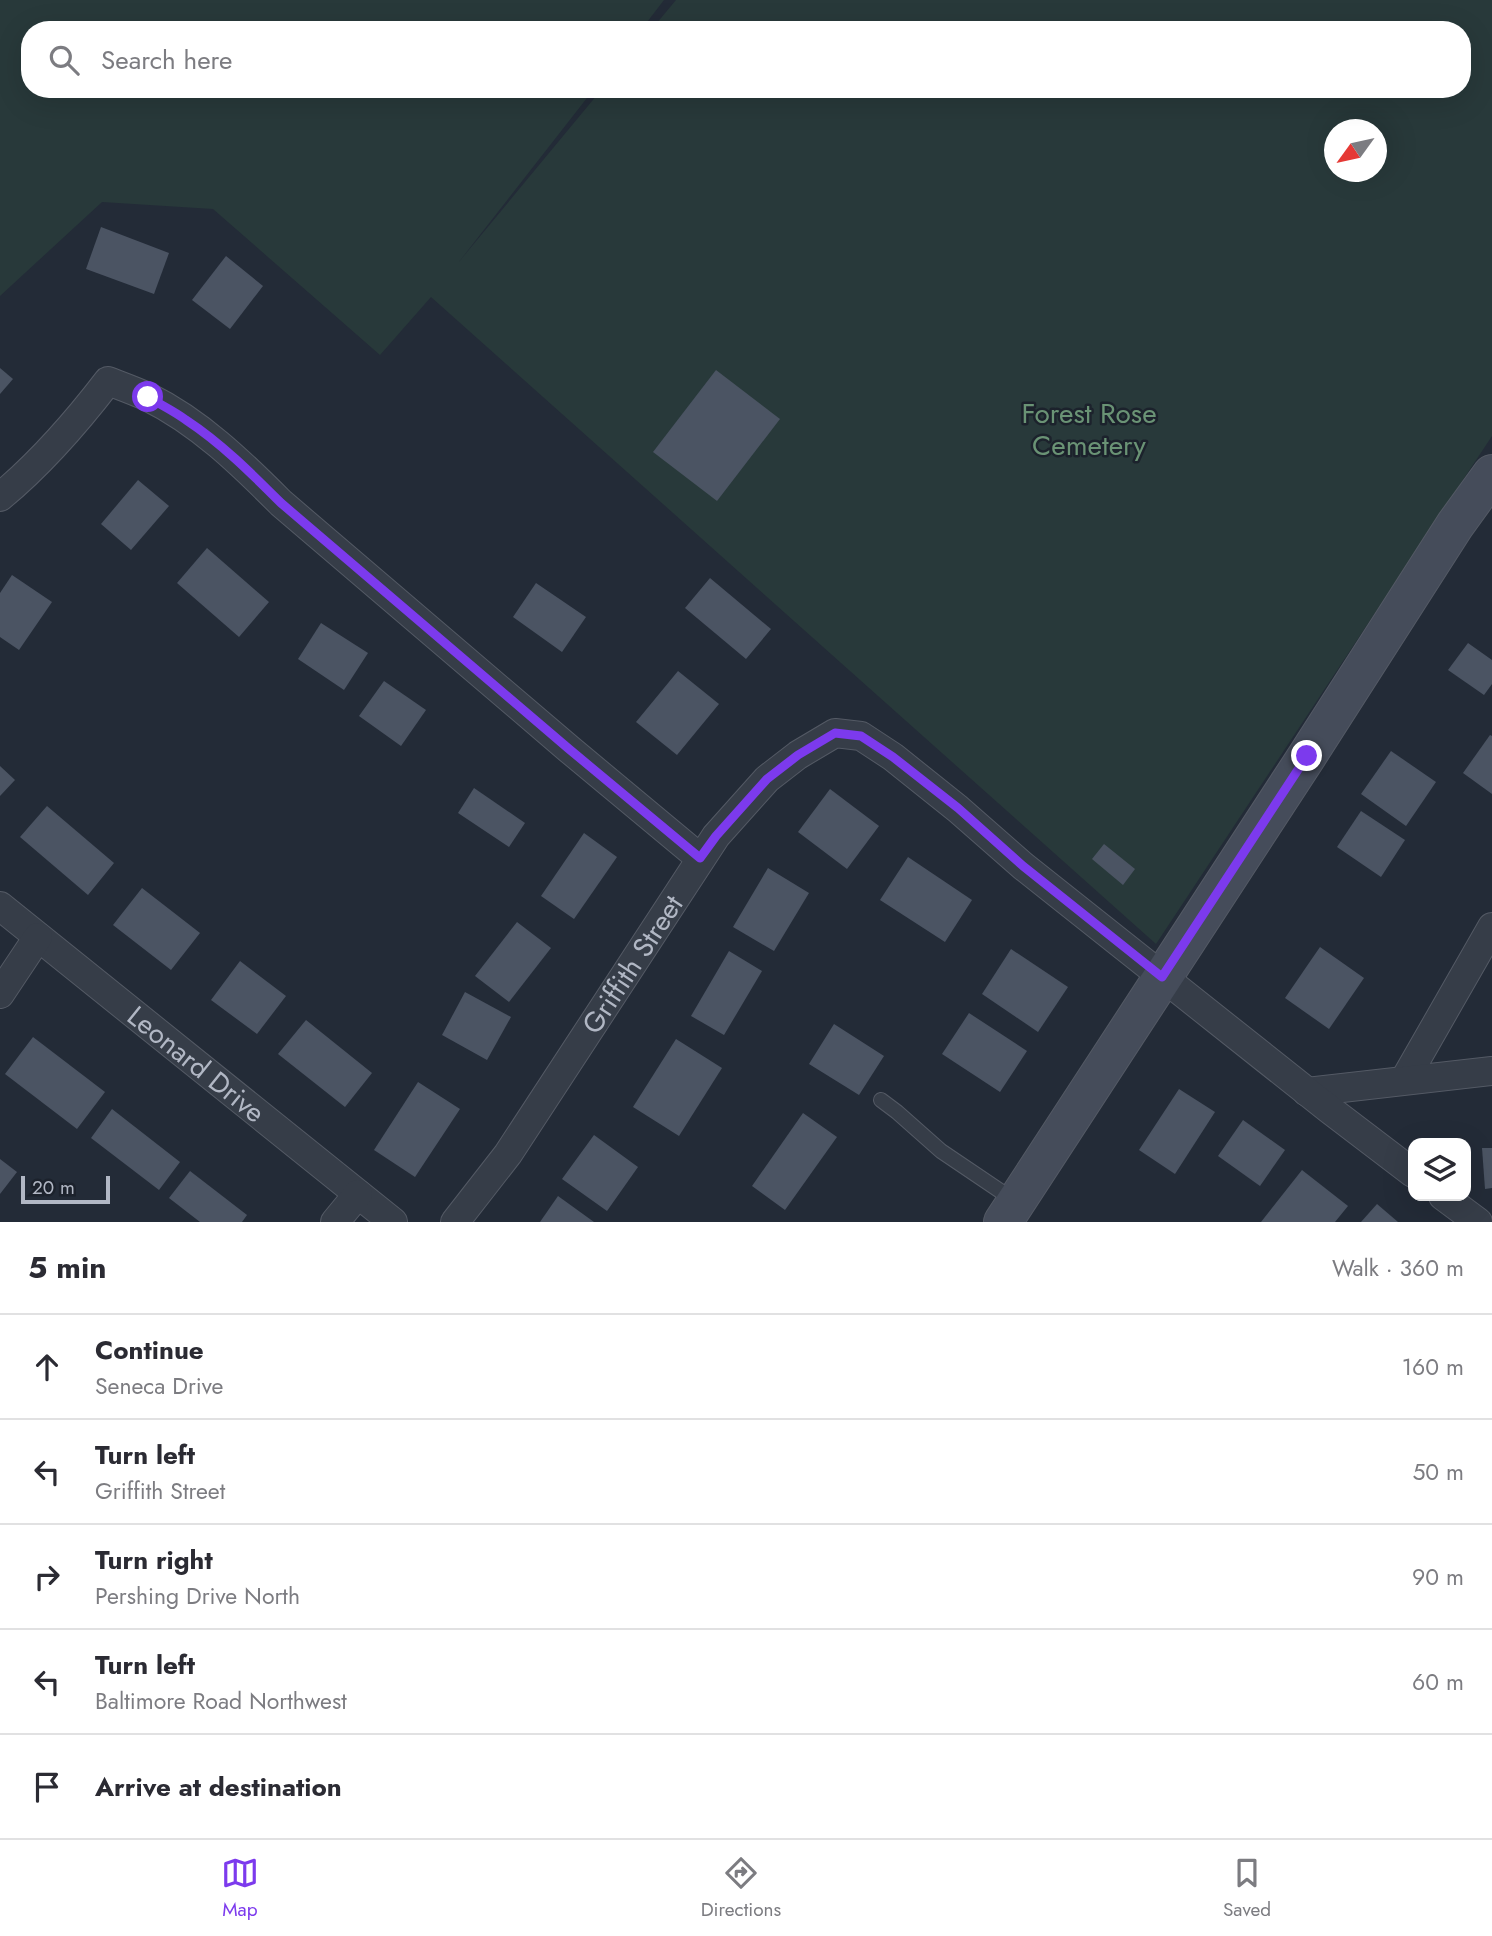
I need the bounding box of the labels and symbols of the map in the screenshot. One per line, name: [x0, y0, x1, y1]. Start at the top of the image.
north arrow: [1324, 119, 1387, 182]
route start: [132, 381, 163, 412]
park label: Forest Rose Cemetery: [1021, 393, 1157, 466]
route end: [1291, 740, 1322, 771]
street label: Griffith Street: [572, 886, 693, 1042]
street label: Leonard Drive: [119, 996, 274, 1132]
scale bar: [21, 1173, 110, 1205]

